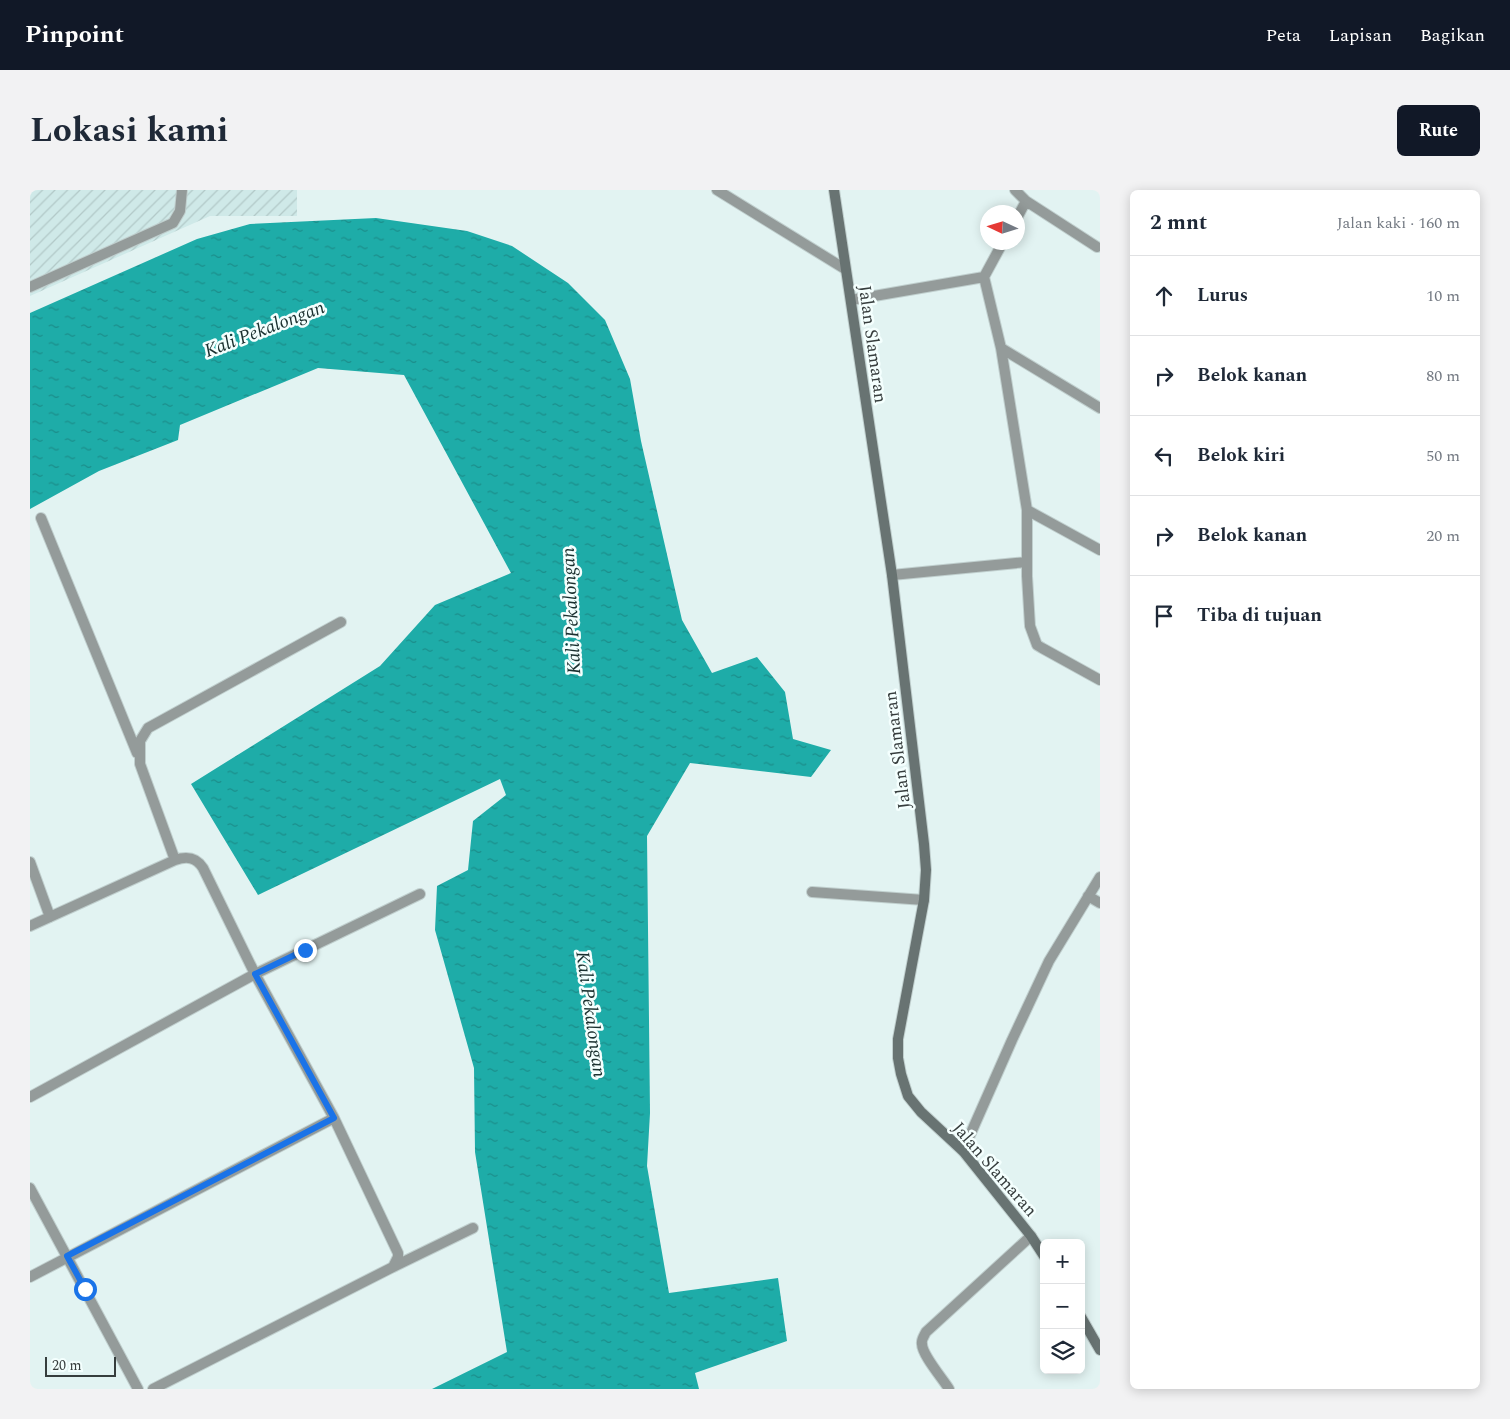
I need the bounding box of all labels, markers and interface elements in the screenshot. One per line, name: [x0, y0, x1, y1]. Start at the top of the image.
text: Pinpoint: [25, 17, 124, 53]
text: Peta: [1266, 22, 1301, 49]
text: Lapisan: [1329, 22, 1392, 49]
text: Bagikan: [1420, 22, 1485, 49]
text: Lokasi kami: [30, 104, 229, 157]
button: Rute: [1397, 105, 1480, 156]
north arrow: [980, 205, 1025, 250]
text: 2 mnt: [1150, 207, 1207, 239]
text: Jalan kaki · 160 m: [1337, 211, 1460, 235]
text: Lurus: [1197, 281, 1248, 310]
icon: ahead: [1150, 282, 1178, 310]
street label: Jalan Slamaran: [851, 283, 894, 405]
text: 10 m: [1426, 284, 1460, 308]
water label: Kali Pekalongan: [200, 293, 329, 366]
text: Belok kanan: [1197, 361, 1307, 390]
icon: right: [1150, 362, 1178, 390]
text: 80 m: [1426, 364, 1460, 388]
text: Belok kiri: [1197, 441, 1285, 470]
icon: left: [1150, 442, 1178, 470]
text: 50 m: [1426, 444, 1460, 468]
text: Belok kanan: [1197, 521, 1307, 550]
icon: right: [1150, 522, 1178, 550]
text: 20 m: [1426, 524, 1460, 548]
water label: Kali Pekalongan: [554, 547, 589, 675]
text: Tiba di tujuan: [1197, 601, 1322, 630]
icon: arrive: [1150, 602, 1178, 630]
street label: Jalan Slamaran: [877, 689, 918, 811]
route end: [294, 939, 317, 962]
water label: Kali Pekalongan: [567, 949, 614, 1079]
street label: Jalan Slamaran: [945, 1116, 1044, 1223]
map controls: [1040, 1239, 1085, 1374]
button: +: [1040, 1239, 1085, 1284]
route start: [74, 1278, 97, 1301]
button: −: [1040, 1284, 1085, 1329]
button: layers: [1040, 1329, 1085, 1374]
scale bar: [45, 1354, 116, 1377]
text: 20 m: [52, 1355, 82, 1376]

